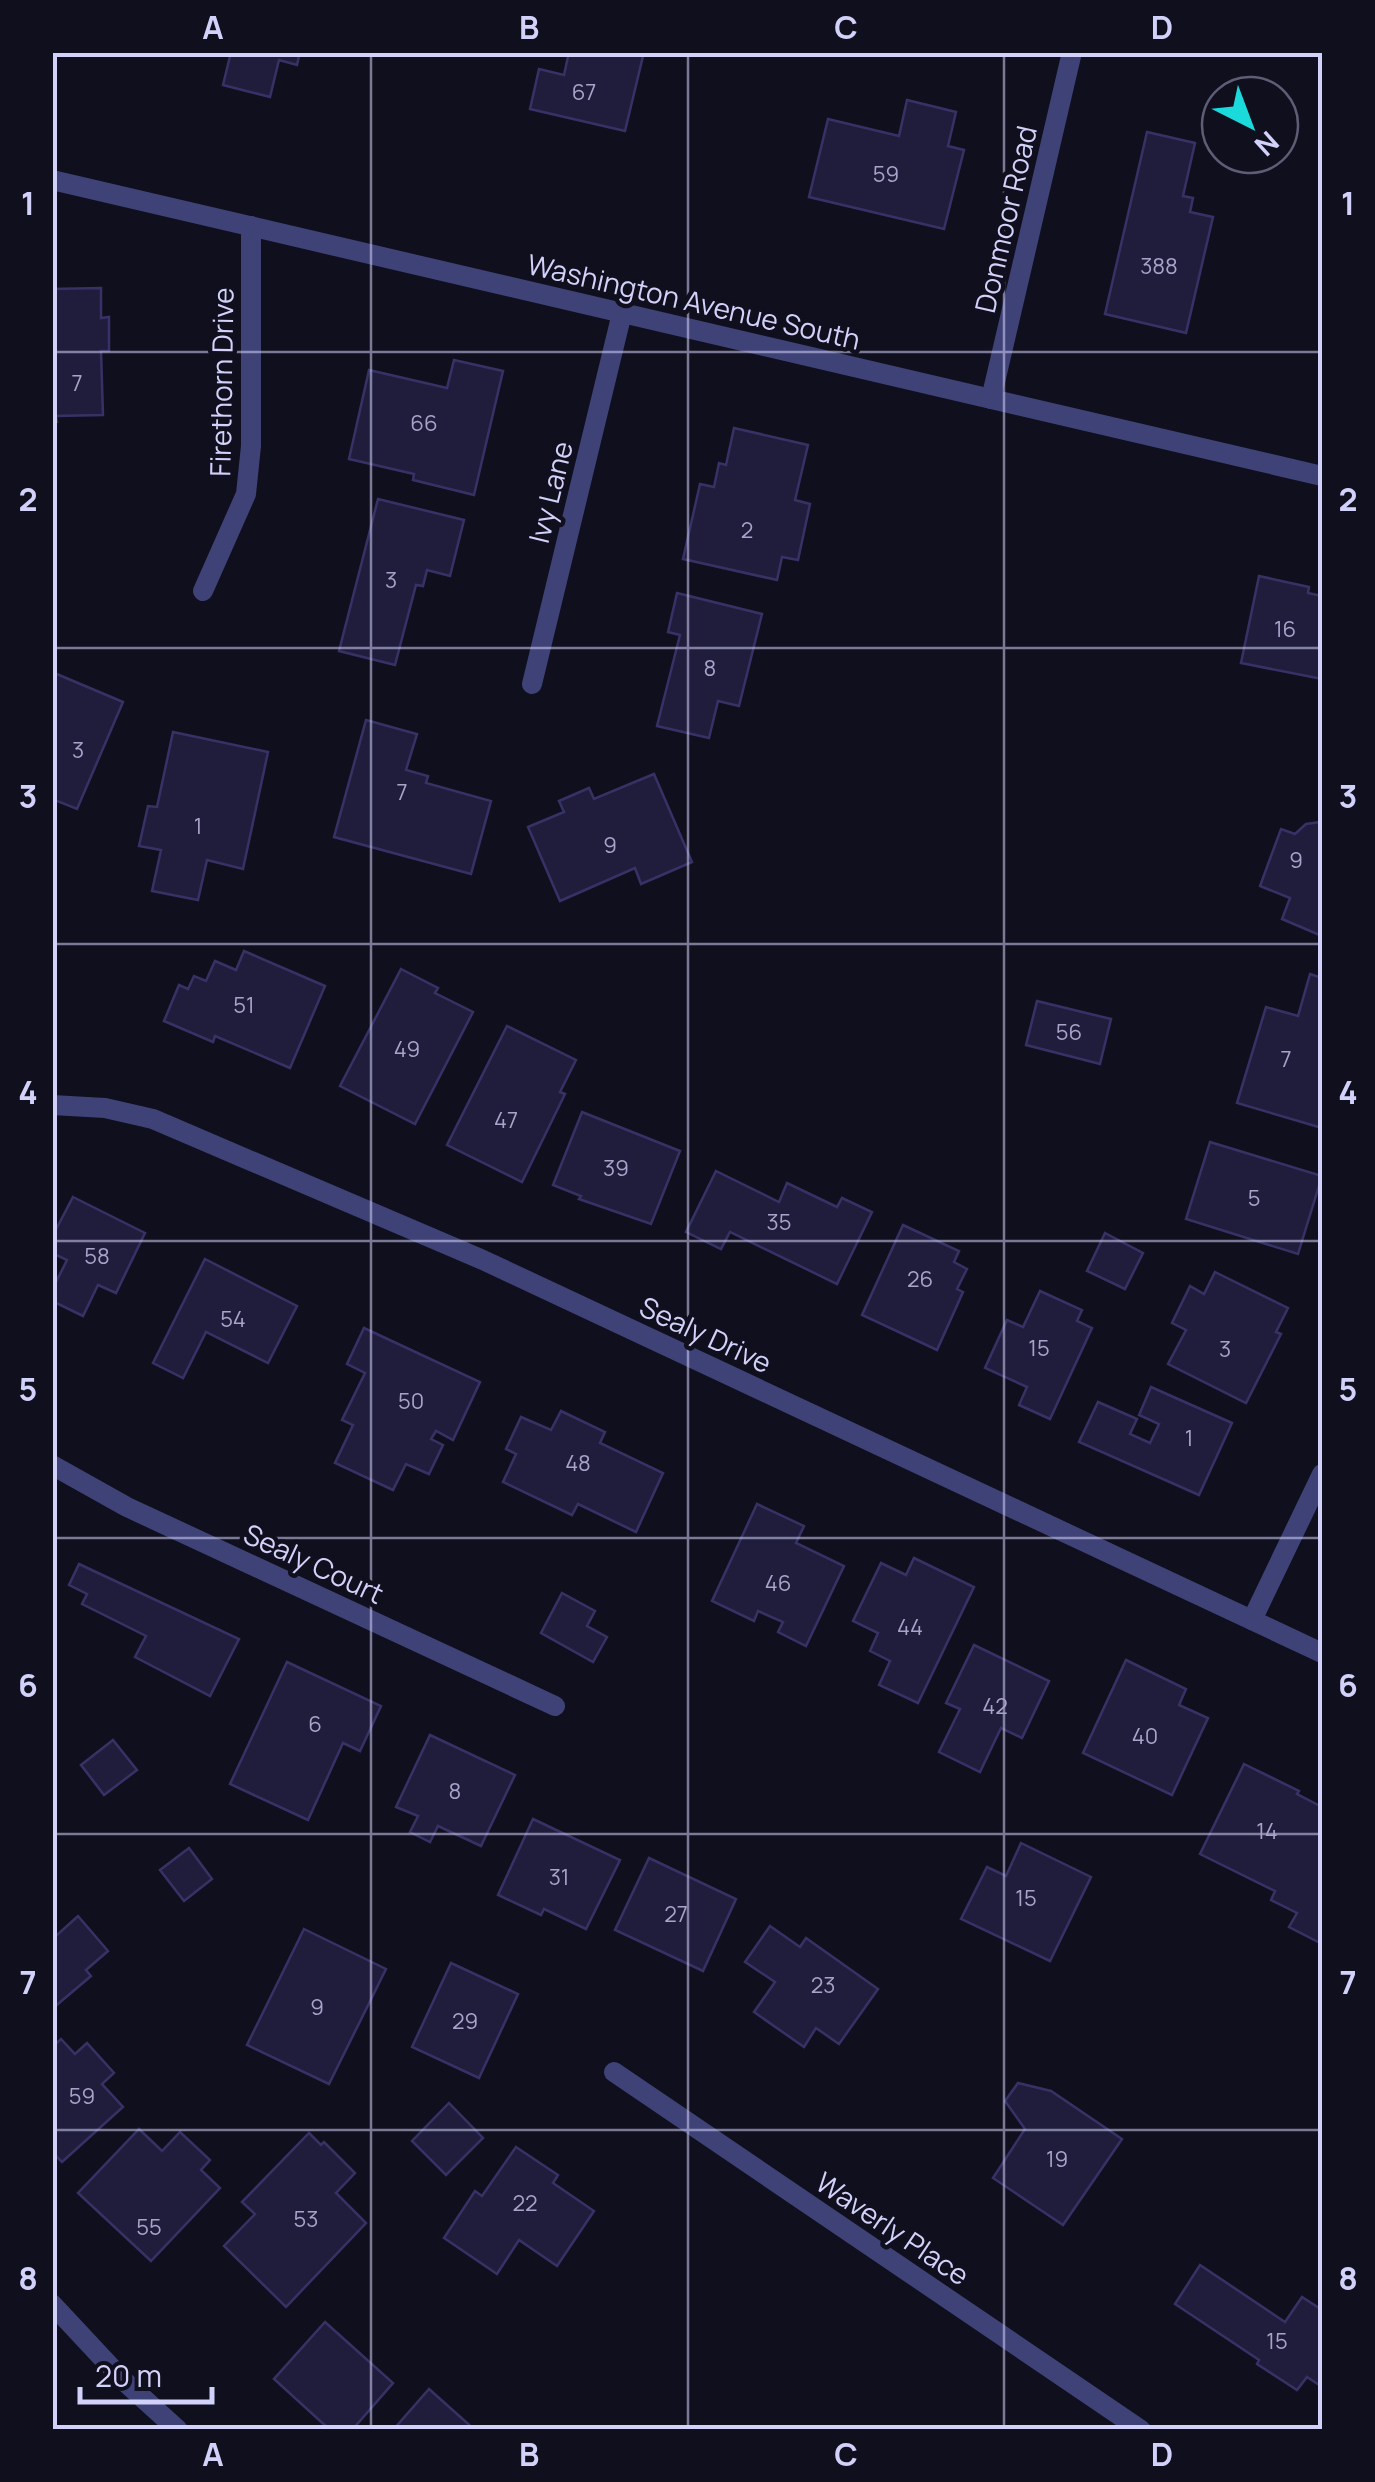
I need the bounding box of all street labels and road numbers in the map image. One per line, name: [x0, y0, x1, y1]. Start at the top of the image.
street label: Donmoor Road: [965, 122, 1045, 316]
street label: Washington Avenue South: [524, 244, 864, 358]
street label: Firethorn Drive: [200, 287, 242, 477]
street label: Ivy Lane: [519, 437, 581, 547]
street label: Sealy Drive: [634, 1287, 778, 1381]
street label: Sealy Court: [238, 1514, 390, 1612]
street label: Waverly Place: [809, 2163, 977, 2293]

